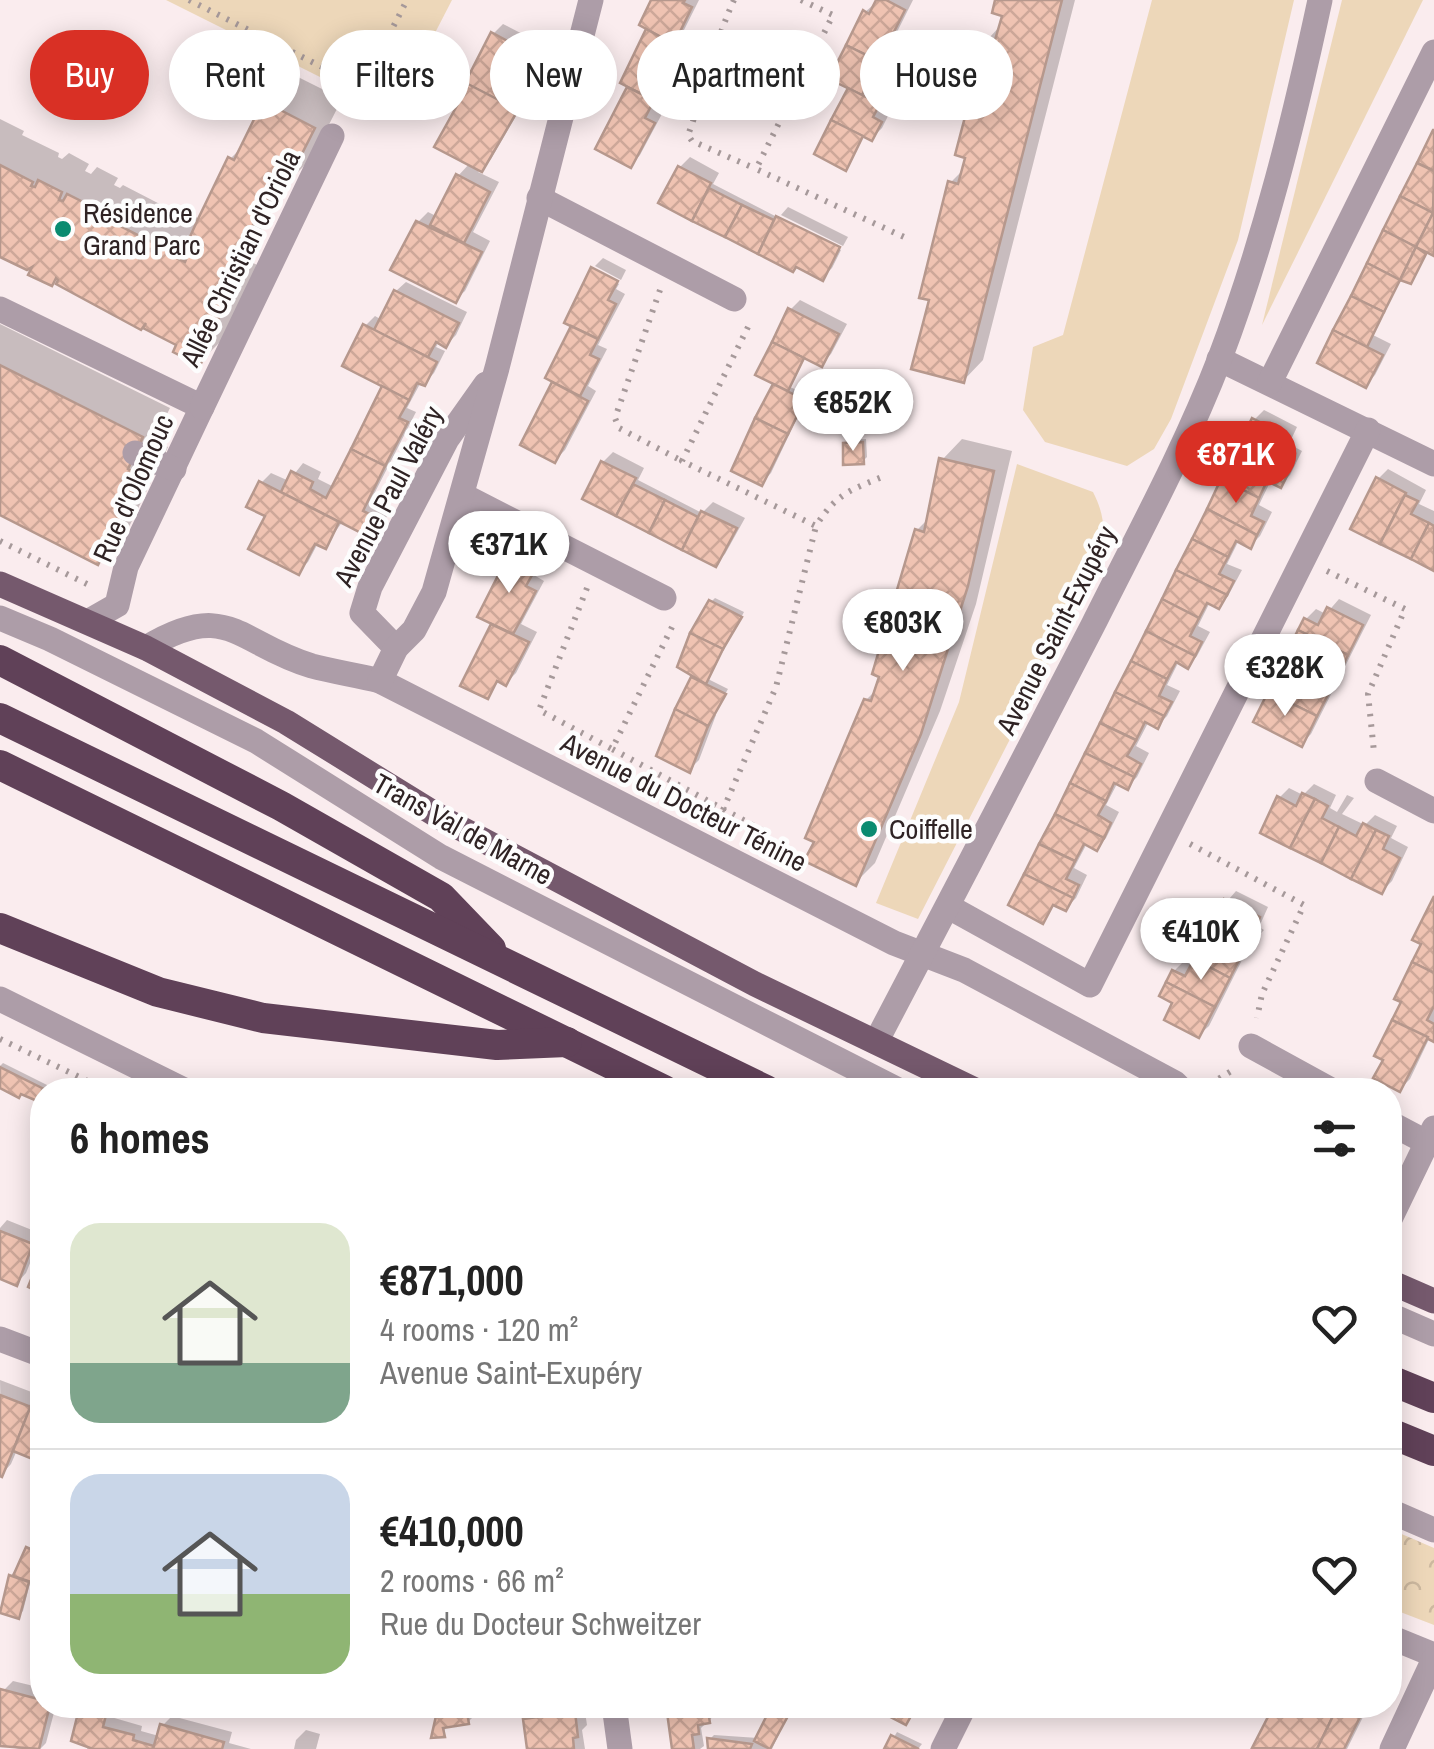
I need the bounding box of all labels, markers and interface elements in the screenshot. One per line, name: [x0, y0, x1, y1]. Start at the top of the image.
chip: Buy: [30, 30, 149, 120]
chip: Rent: [169, 30, 300, 120]
chip: Filters: [320, 30, 470, 120]
chip: New: [490, 30, 617, 120]
chip: Apartment: [637, 30, 840, 120]
chip: House: [860, 30, 1013, 120]
street label: Allée Christian d'Oriola: [171, 143, 309, 374]
place label: Résidence Grand Parc: [83, 194, 200, 264]
marker: Résidence Grand Parc: [52, 218, 74, 240]
pin: €852K: [783, 369, 923, 454]
text: €852K: [814, 380, 892, 423]
street label: Avenue Paul Valéry: [324, 399, 452, 594]
street label: Rue d'Olomouc: [84, 408, 182, 568]
pin: €871K: [1166, 421, 1306, 506]
text: €871K: [1197, 432, 1275, 475]
pin: €371K: [439, 511, 579, 596]
street label: Avenue Saint-Exupéry: [987, 519, 1125, 742]
text: €371K: [470, 522, 548, 565]
pin: €803K: [833, 589, 973, 674]
text: €803K: [864, 600, 942, 643]
pin: €328K: [1215, 634, 1355, 719]
text: €328K: [1246, 645, 1324, 688]
street label: Avenue du Docteur Ténine: [554, 723, 813, 880]
street label: Trans Val de Marne: [367, 764, 559, 894]
place label: Coiffelle: [889, 810, 973, 848]
marker: Coiffelle: [858, 818, 880, 840]
pin: €410K: [1131, 898, 1271, 983]
text: €410K: [1162, 909, 1240, 952]
text: 6 homes: [70, 1110, 210, 1166]
icon: filters: [1307, 1111, 1362, 1166]
text: €871,000: [380, 1252, 524, 1308]
icon: home: [150, 1263, 270, 1383]
icon: heart: [1307, 1296, 1362, 1351]
text: 4 rooms · 120 m²: [380, 1308, 578, 1351]
text: Avenue Saint-Exupéry: [380, 1351, 642, 1394]
text: €410,000: [380, 1503, 524, 1559]
icon: home: [150, 1514, 270, 1634]
icon: heart: [1307, 1547, 1362, 1602]
text: 2 rooms · 66 m²: [380, 1559, 564, 1602]
text: Rue du Docteur Schweitzer: [380, 1602, 701, 1645]

